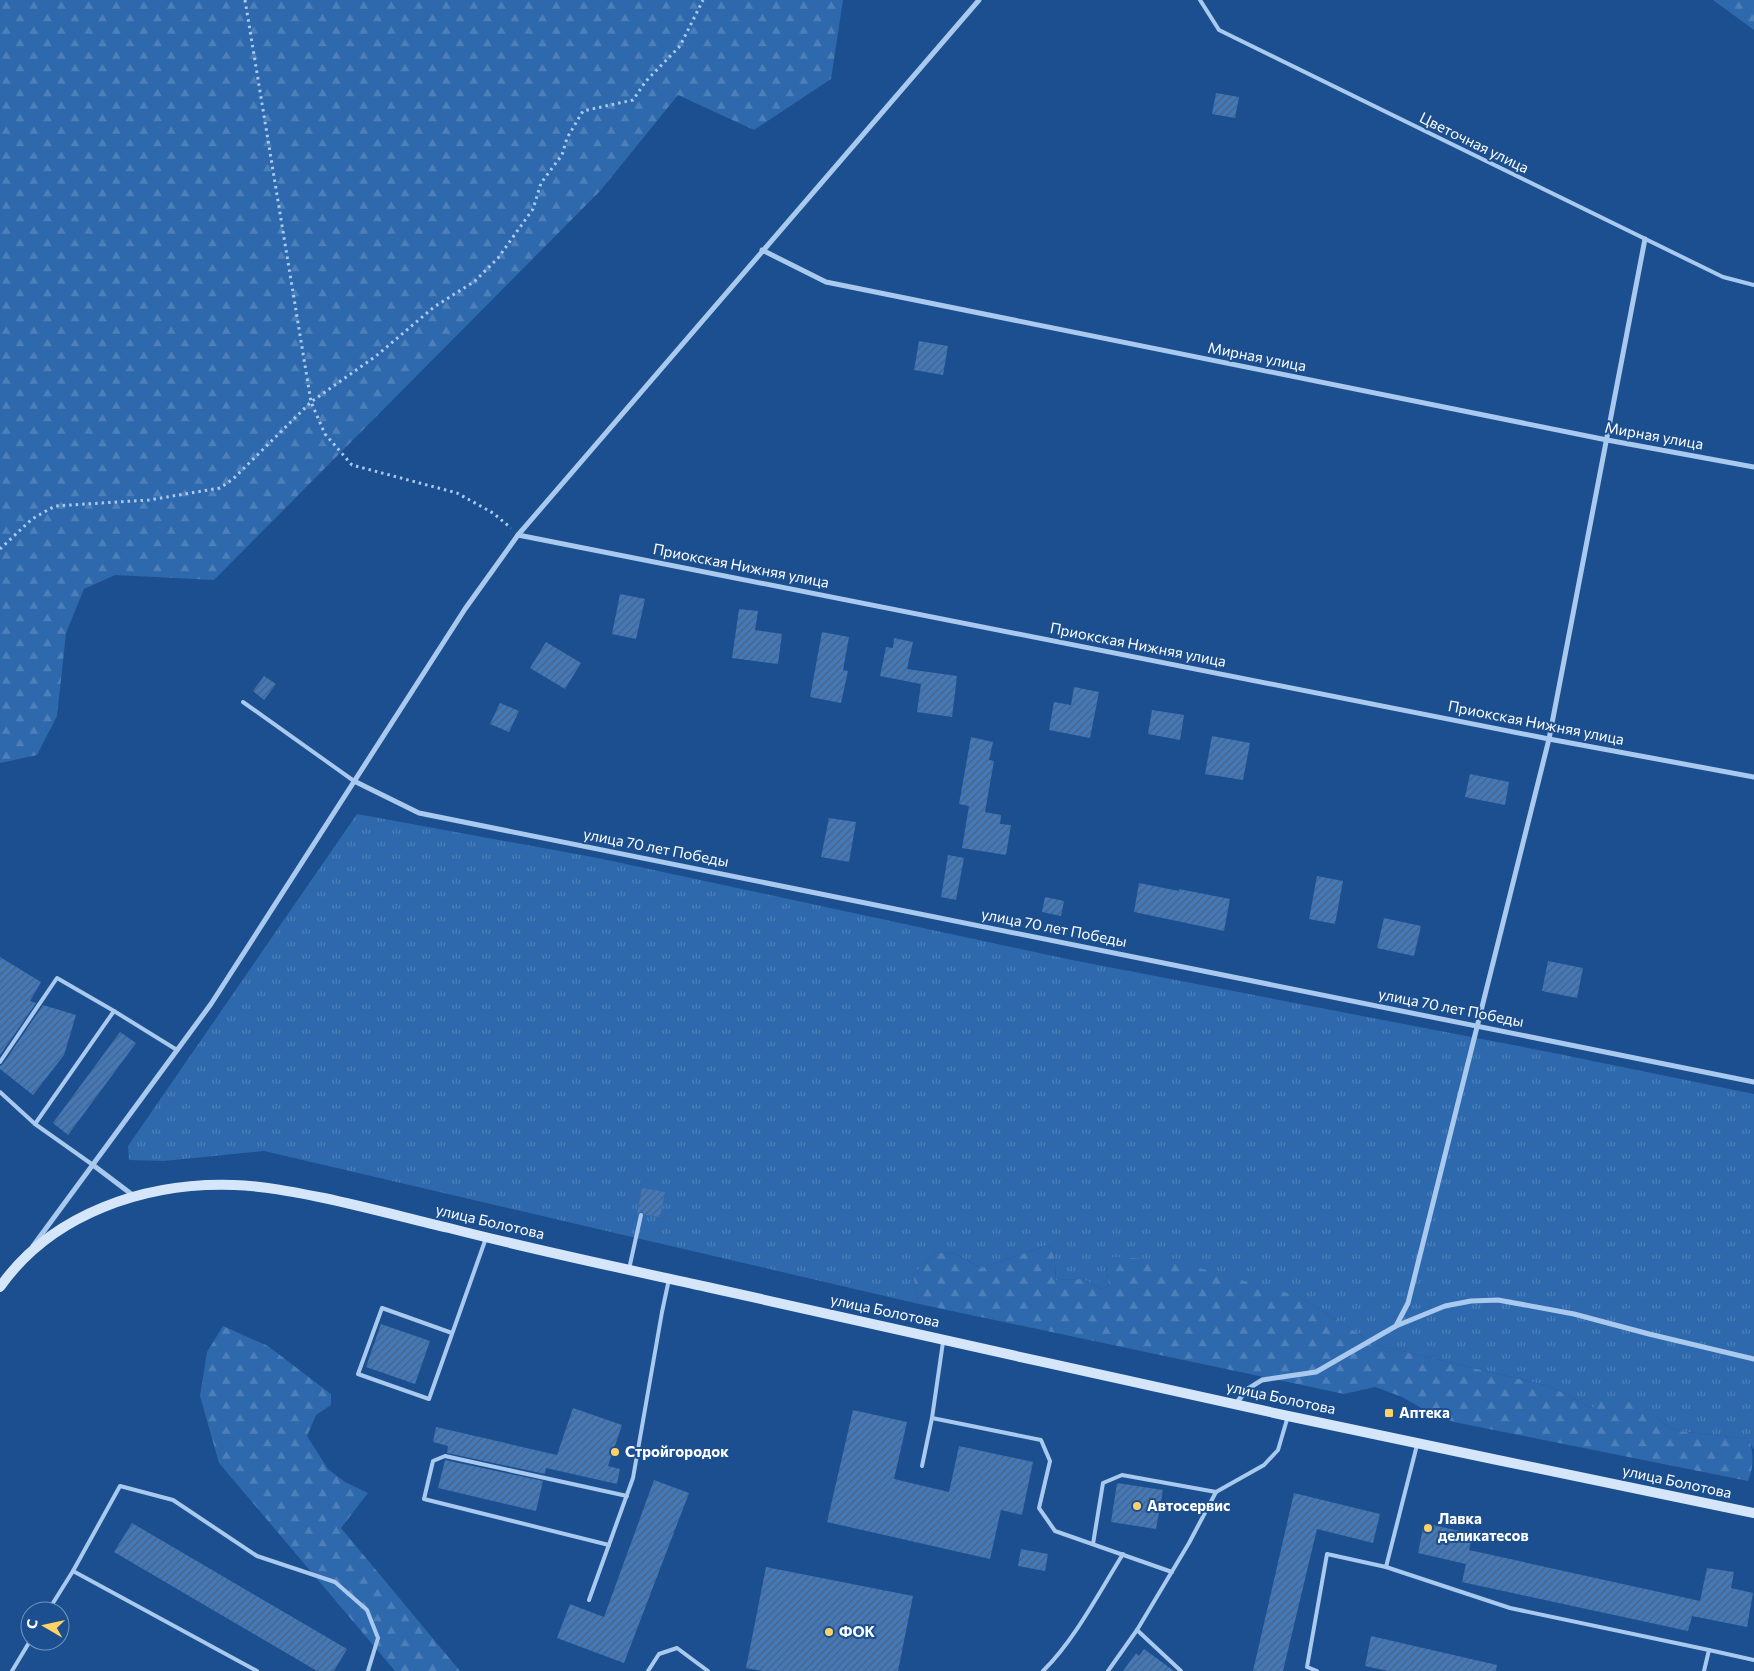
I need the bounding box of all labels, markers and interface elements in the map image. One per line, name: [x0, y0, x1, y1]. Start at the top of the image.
street label: Цветочная улица: [1417, 108, 1532, 176]
street label: Мирная улица: [1206, 338, 1308, 374]
street label: Мирная улица: [1603, 417, 1705, 453]
street label: Приокская Нижняя улица: [652, 539, 831, 591]
street label: Приокская Нижняя улица: [1049, 618, 1228, 670]
street label: Приокская Нижняя улица: [1447, 696, 1626, 748]
street label: улица 70 лет Победы: [582, 824, 730, 870]
street label: улица 70 лет Победы: [980, 904, 1128, 950]
street label: улица 70 лет Победы: [1377, 984, 1525, 1030]
street label: улица Болотова: [434, 1200, 546, 1242]
street label: улица Болотова: [829, 1290, 942, 1330]
street label: улица Болотова: [1225, 1377, 1338, 1417]
place label: Аптека: [1399, 1403, 1450, 1421]
marker: Аптека: [1383, 1407, 1395, 1419]
place label: Стройгородок: [625, 1442, 729, 1460]
marker: Стройгородок: [609, 1446, 621, 1458]
street label: улица Болотова: [1621, 1461, 1734, 1501]
place label: Автосервис: [1147, 1496, 1230, 1514]
marker: Автосервис: [1131, 1500, 1143, 1512]
place label: Лавка деликатесов: [1438, 1509, 1529, 1544]
marker: Лавка деликатесов: [1422, 1522, 1434, 1534]
north arrow: [20, 1601, 70, 1651]
text: С: [23, 1618, 41, 1630]
place label: ФОК: [839, 1622, 876, 1640]
marker: ФОК: [823, 1626, 835, 1638]

